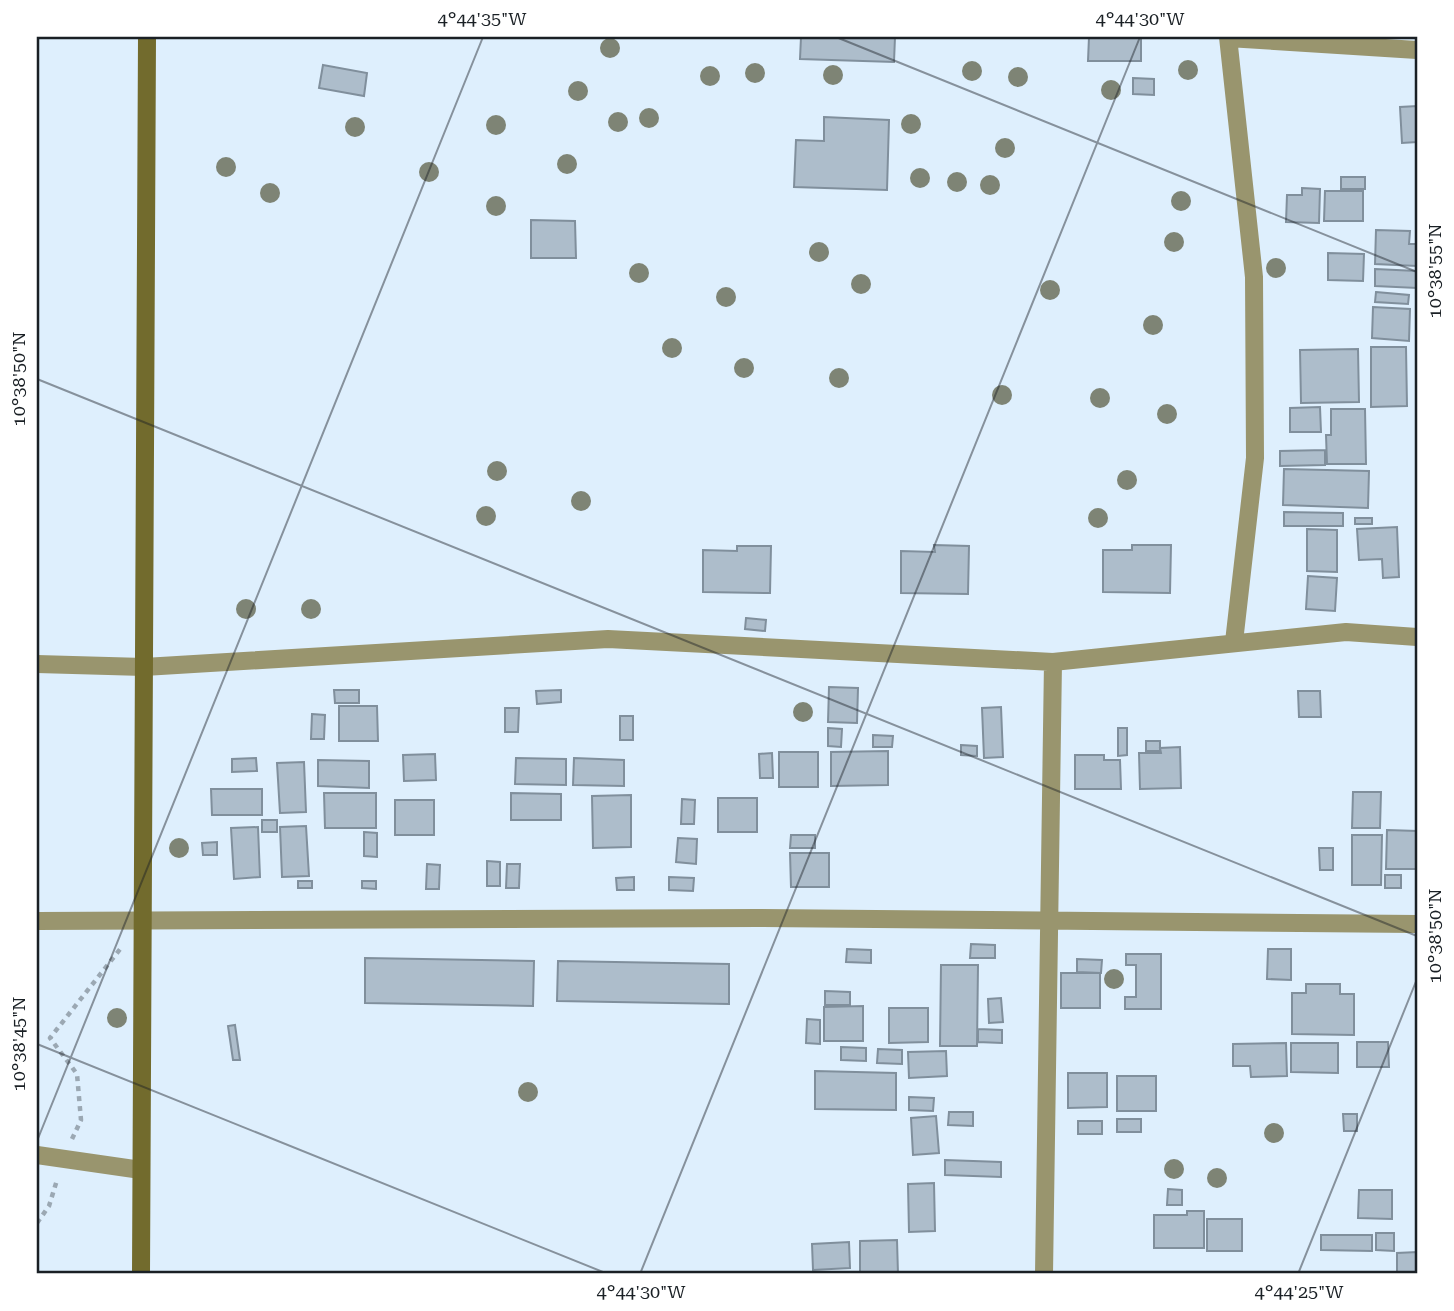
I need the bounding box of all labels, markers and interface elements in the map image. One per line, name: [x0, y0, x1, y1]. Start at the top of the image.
text: 4°44'35"W: [438, 8, 527, 29]
text: 4°44'30"W: [1096, 8, 1185, 29]
text: 10°38'55"N: [1424, 224, 1445, 318]
text: 10°38'50"N: [8, 332, 29, 426]
text: 10°38'50"N: [1424, 889, 1445, 983]
text: 10°38'45"N: [8, 997, 29, 1091]
text: 4°44'30"W: [597, 1281, 686, 1302]
text: 4°44'25"W: [1255, 1281, 1344, 1302]

